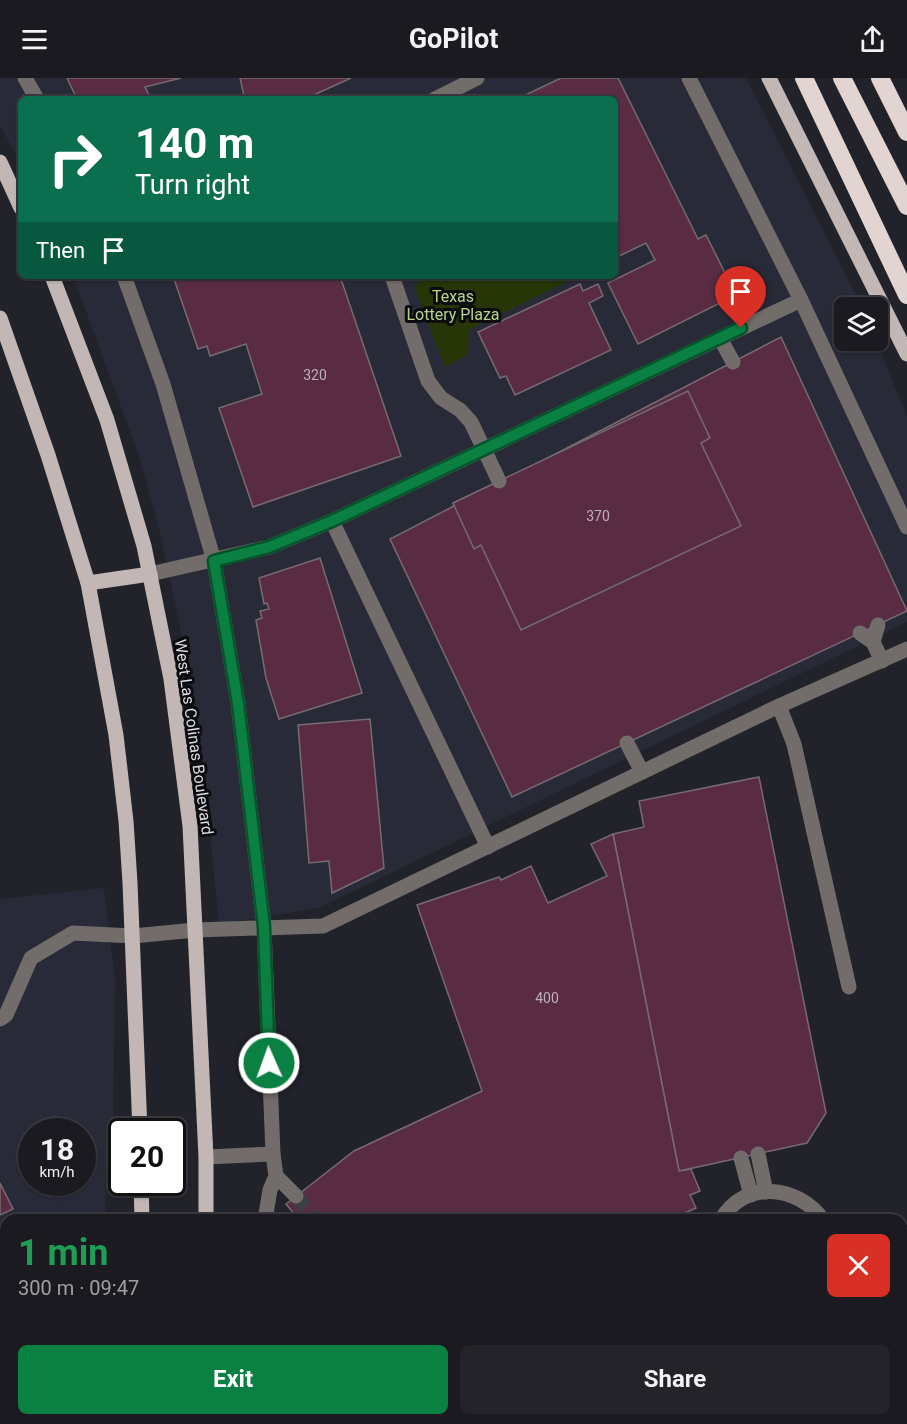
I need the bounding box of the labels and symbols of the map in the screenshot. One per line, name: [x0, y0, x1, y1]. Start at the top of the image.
pin: [715, 266, 766, 328]
park label: Texas Lottery Plaza: [406, 287, 500, 324]
house number: 320: [303, 367, 327, 383]
house number: 370: [586, 508, 610, 524]
street label: West Las Colinas Boulevard: [171, 638, 217, 836]
house number: 400: [535, 990, 559, 1006]
position arrow: [237, 1031, 301, 1095]
speed limit sign: 20: [108, 1118, 186, 1196]

